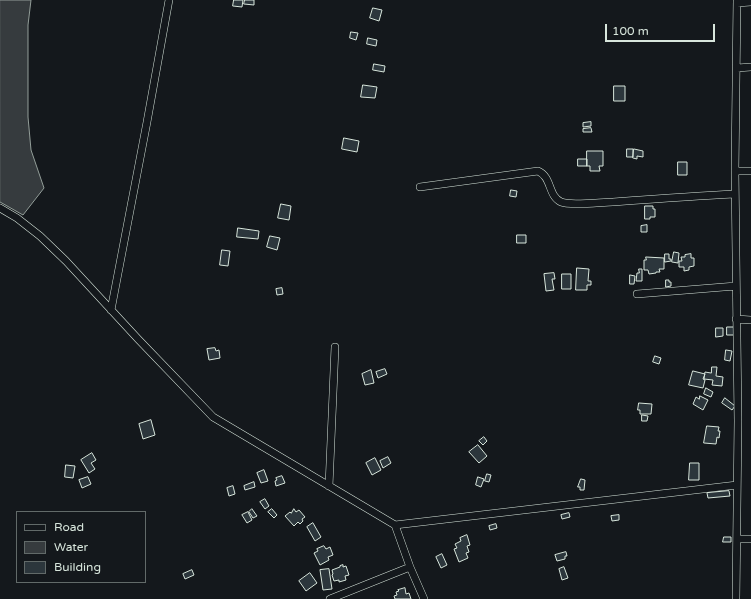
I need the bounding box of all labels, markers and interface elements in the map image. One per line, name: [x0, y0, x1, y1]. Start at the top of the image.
scale bar: [607, 16, 717, 42]
text: 100 m: [612, 24, 649, 38]
legend: [16, 511, 146, 583]
text: Road: [54, 520, 84, 534]
text: Water: [54, 540, 88, 554]
text: Building: [54, 560, 101, 574]

